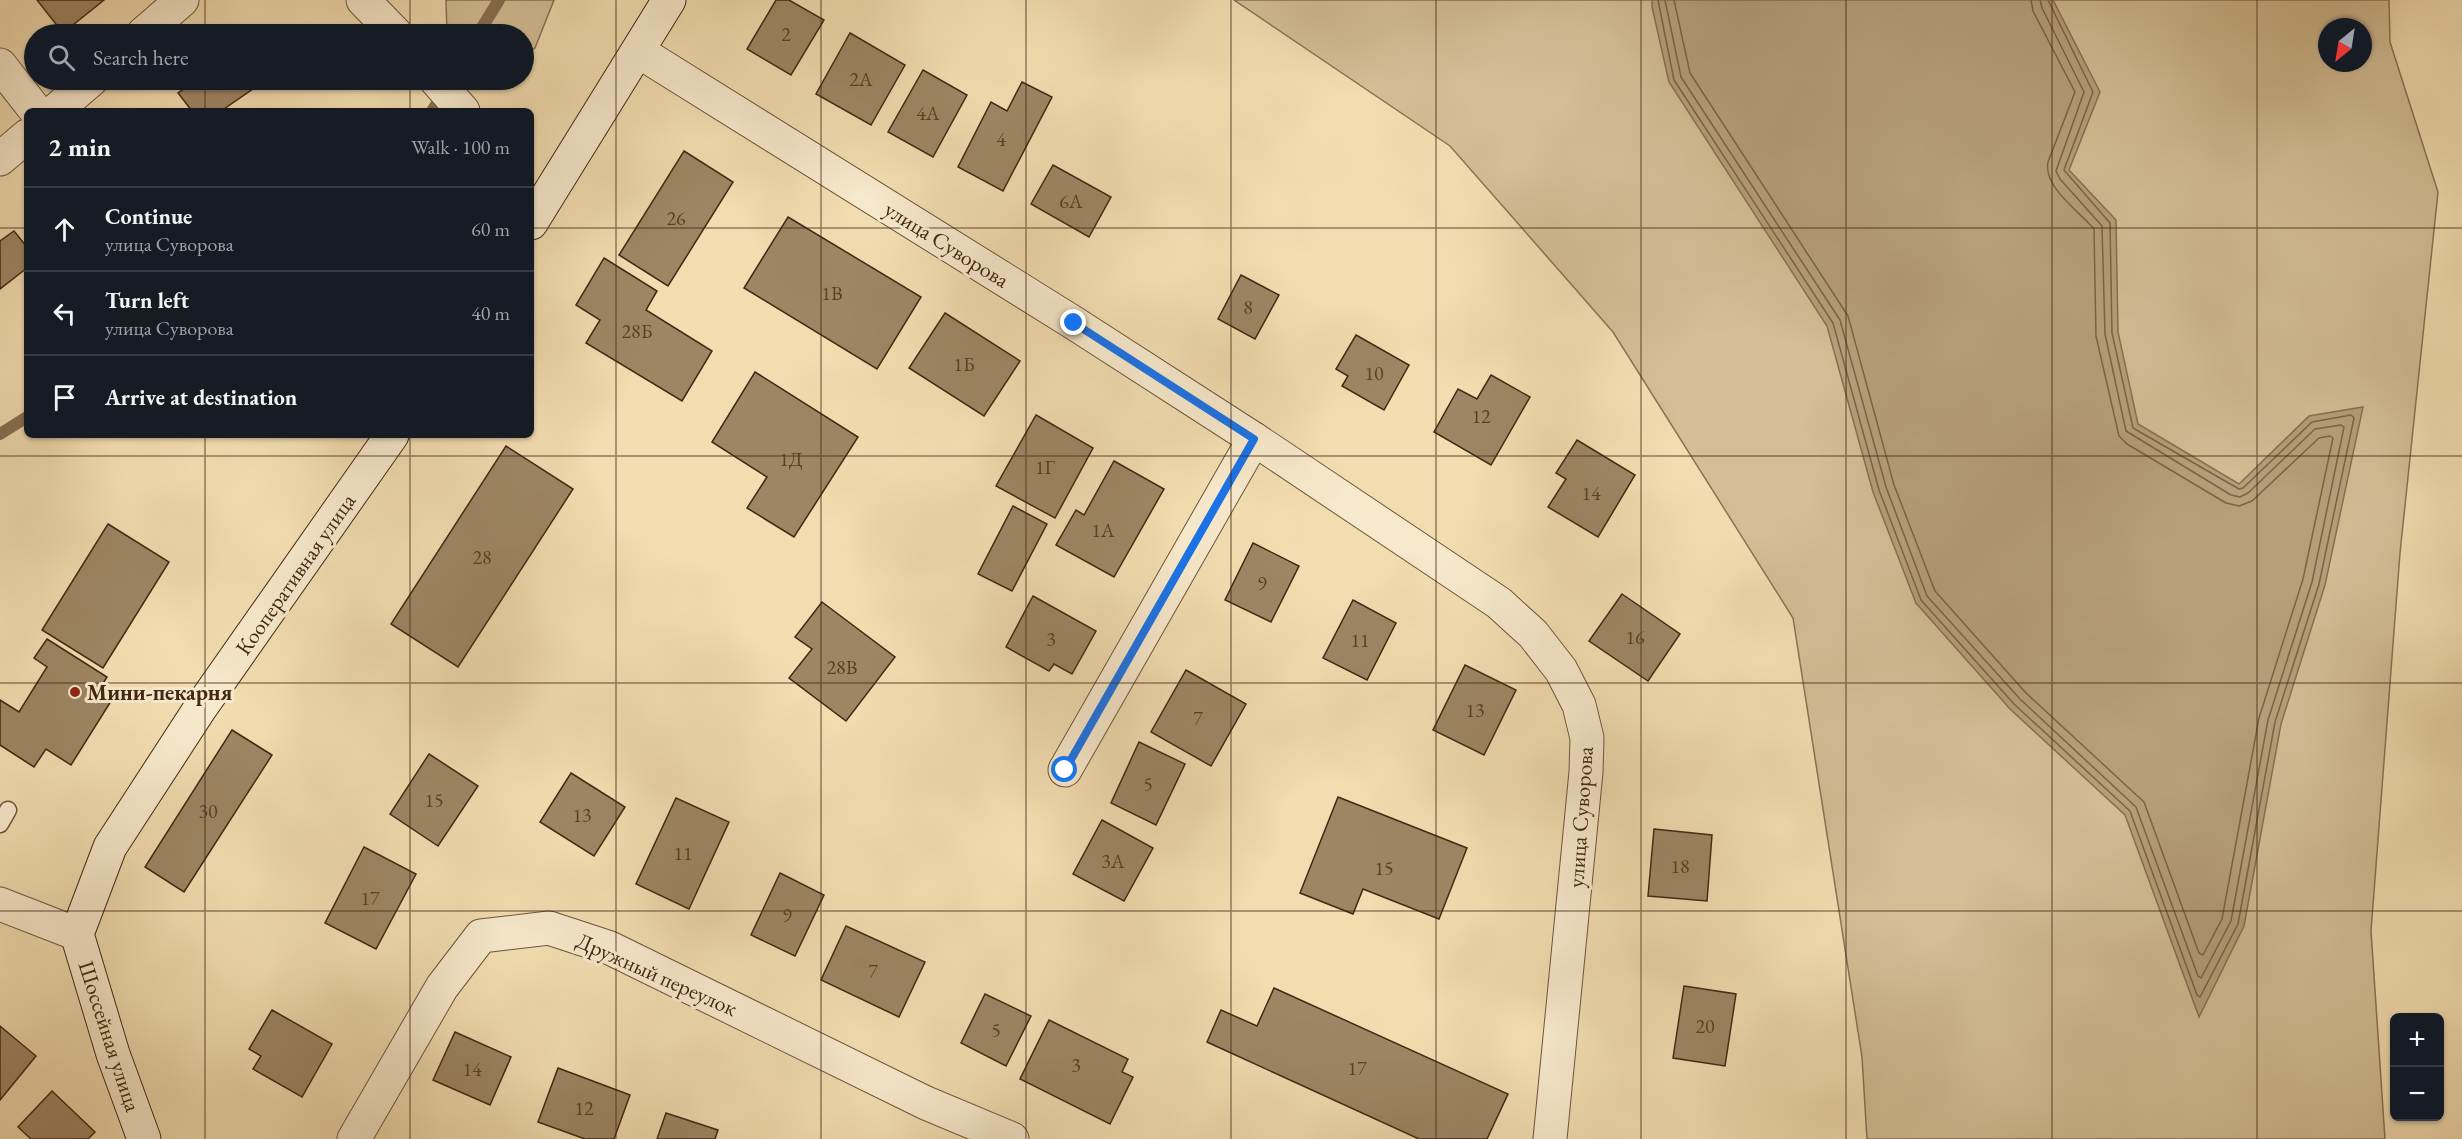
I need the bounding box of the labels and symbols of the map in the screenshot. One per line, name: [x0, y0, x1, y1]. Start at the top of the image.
north arrow: [2318, 18, 2372, 72]
house number: 2: [781, 21, 791, 47]
house number: 2А: [849, 66, 873, 92]
house number: 4А: [916, 100, 940, 126]
house number: 4: [996, 126, 1006, 152]
house number: 6А: [1059, 188, 1083, 214]
street label: улица Суворова: [879, 195, 1015, 294]
house number: 26: [666, 205, 686, 231]
house number: 1В: [821, 280, 843, 306]
house number: 8: [1243, 294, 1253, 320]
route end: [1060, 309, 1086, 335]
house number: 28Б: [622, 318, 653, 344]
house number: 1Б: [953, 351, 975, 377]
house number: 10: [1364, 360, 1384, 386]
house number: 12: [1471, 403, 1491, 429]
house number: 1Д: [779, 446, 803, 472]
house number: 1Г: [1035, 454, 1056, 480]
house number: 14: [1581, 480, 1601, 506]
street label: Кооперативная улица: [229, 488, 362, 661]
house number: 1А: [1091, 517, 1115, 543]
house number: 28: [472, 544, 492, 570]
house number: 9: [1257, 570, 1267, 596]
house number: 16: [1625, 624, 1645, 650]
house number: 3: [1046, 626, 1056, 652]
house number: 11: [1350, 627, 1370, 653]
house number: 28В: [827, 654, 857, 680]
place label: Мини-пекарня: [87, 678, 233, 707]
marker: Мини-пекарня: [68, 685, 82, 699]
house number: 13: [1465, 697, 1485, 723]
house number: 7: [1193, 705, 1203, 731]
street label: улица Суворова: [1561, 745, 1600, 889]
route start: [1051, 756, 1077, 782]
house number: 5: [1143, 771, 1153, 797]
house number: 15: [424, 787, 444, 813]
house number: 30: [198, 798, 218, 824]
house number: 13: [572, 802, 592, 828]
house number: 11: [673, 840, 693, 866]
house number: 3А: [1101, 848, 1125, 874]
house number: 18: [1670, 853, 1690, 879]
house number: 15: [1374, 855, 1394, 881]
house number: 17: [360, 885, 380, 911]
house number: 9: [782, 902, 792, 928]
street label: Дружный переулок: [572, 926, 742, 1023]
street label: Шоссейная улица: [72, 957, 148, 1115]
house number: 7: [868, 958, 878, 984]
house number: 20: [1695, 1013, 1715, 1039]
house number: 5: [991, 1017, 1001, 1043]
house number: 3: [1071, 1052, 1081, 1078]
house number: 17: [1347, 1055, 1367, 1081]
house number: 14: [462, 1056, 482, 1082]
house number: 12: [574, 1095, 594, 1121]

